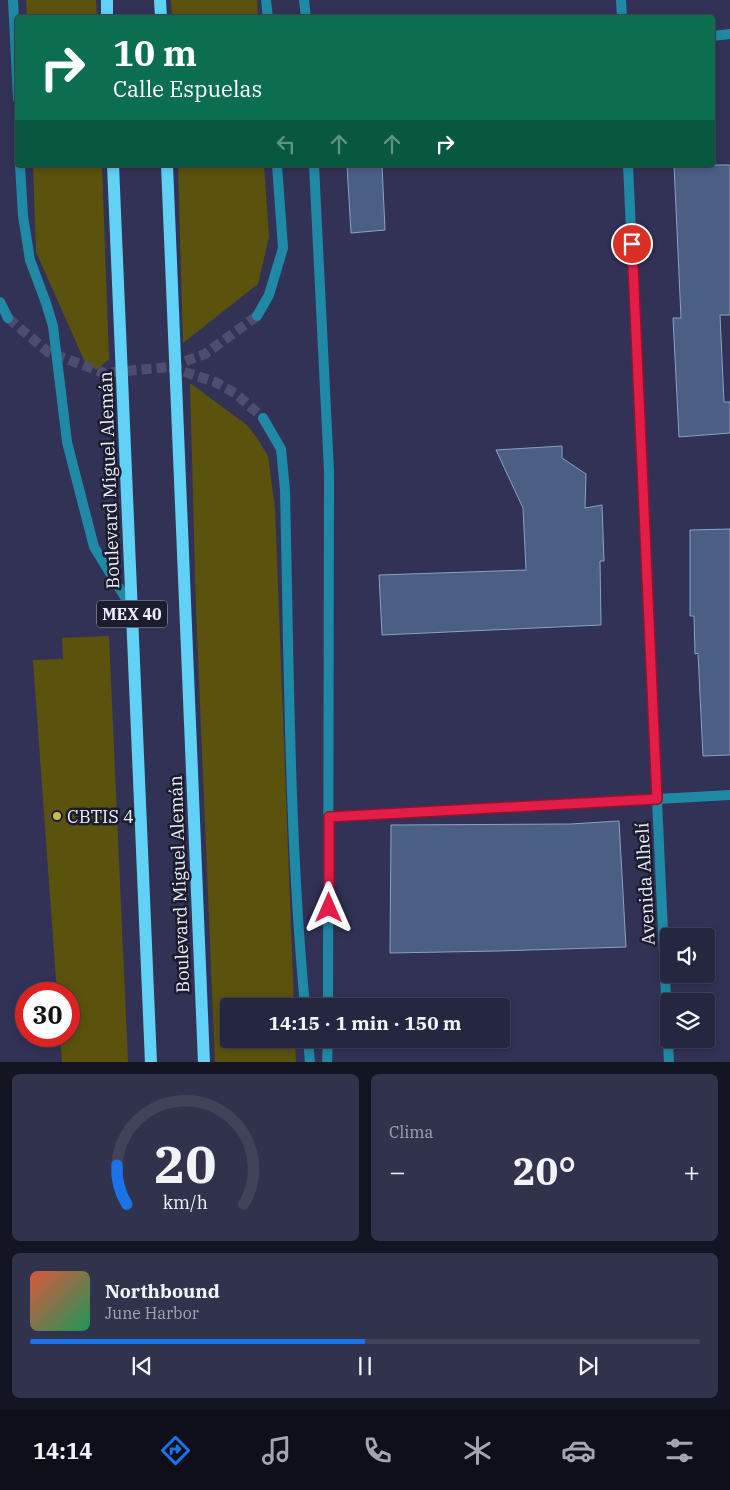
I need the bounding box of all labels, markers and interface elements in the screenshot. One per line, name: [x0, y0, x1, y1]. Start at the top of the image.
text: 10 m: [113, 30, 197, 76]
icon: right: [30, 35, 95, 100]
text: Calle Espuelas: [113, 74, 262, 103]
icon: left: [272, 130, 300, 158]
icon: ahead: [325, 130, 353, 158]
icon: ahead: [378, 130, 406, 158]
icon: right: [431, 130, 459, 158]
pin: [611, 223, 653, 265]
icon: arrive: [618, 230, 646, 258]
street label: Boulevard Miguel Alemán: [94, 371, 124, 589]
road number: MEX 40: [97, 600, 167, 628]
street label: Boulevard Miguel Alemán: [164, 775, 194, 993]
place label: CBTIS 4: [67, 805, 134, 828]
marker: CBTIS 4: [51, 810, 63, 822]
street label: Avenida Alhelí: [630, 822, 660, 946]
position arrow: [302, 881, 354, 933]
map controls: [660, 928, 715, 1048]
button: sound: [660, 928, 715, 983]
speed limit sign: 30: [15, 982, 80, 1047]
button: layers: [660, 993, 715, 1048]
text: 14:15 · 1 min · 150 m: [269, 1011, 461, 1035]
text: Clima: [389, 1122, 433, 1142]
text: 20: [154, 1130, 217, 1197]
text: 20°: [513, 1146, 576, 1195]
text: −: [389, 1153, 406, 1190]
text: +: [683, 1153, 700, 1190]
text: km/h: [163, 1191, 208, 1214]
text: Northbound: [105, 1279, 220, 1303]
text: June Harbor: [105, 1303, 199, 1323]
icon: previous: [128, 1352, 156, 1380]
icon: pause: [351, 1352, 379, 1380]
icon: next: [574, 1352, 602, 1380]
icon: directions: [158, 1433, 193, 1468]
icon: music: [259, 1433, 294, 1468]
icon: phone: [360, 1433, 395, 1468]
icon: climate: [460, 1433, 495, 1468]
icon: car: [561, 1433, 596, 1468]
icon: filters: [662, 1433, 697, 1468]
text: 14:14: [33, 1436, 92, 1465]

